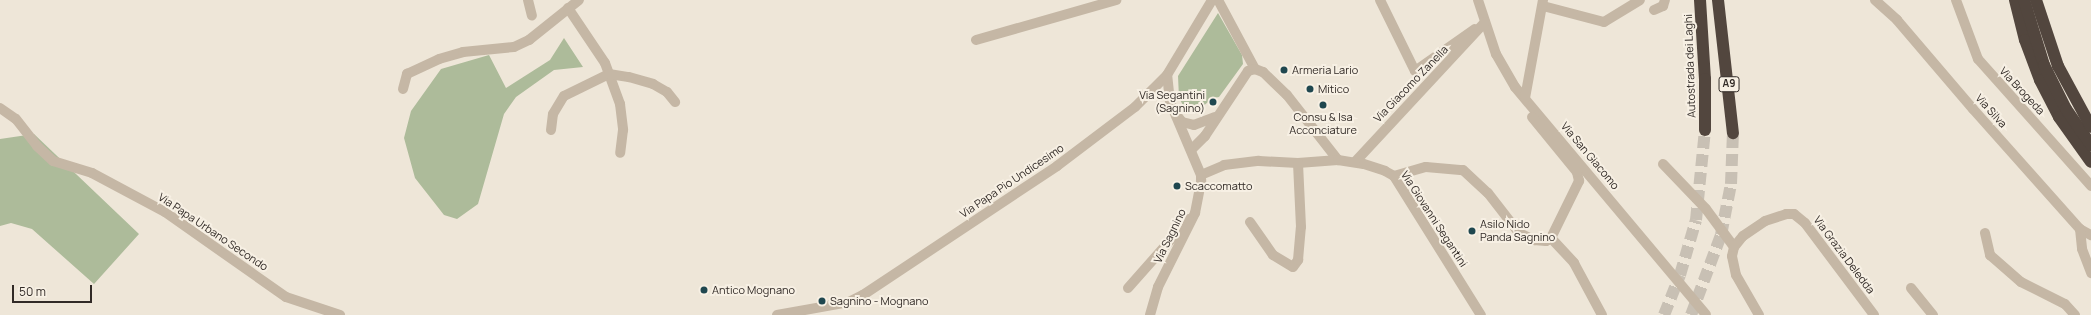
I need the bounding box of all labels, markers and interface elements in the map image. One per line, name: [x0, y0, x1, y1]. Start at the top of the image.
street label: Autostrada dei Laghi: [1682, 14, 1698, 118]
street label: Via Giacomo Zanella: [1371, 43, 1451, 125]
place label: Armeria Lario: [1292, 63, 1358, 77]
marker: Armeria Lario: [1279, 65, 1289, 75]
street label: Via Brogeda: [1997, 65, 2047, 117]
road number: A9: [1718, 76, 1740, 92]
place label: Mitico: [1318, 82, 1349, 96]
marker: Mitico: [1305, 84, 1315, 94]
place label: Via Segantini (Sagnino): [1139, 89, 1205, 115]
street label: Via Silva: [1973, 92, 2009, 130]
marker: Via Segantini (Sagnino): [1208, 97, 1218, 107]
marker: Consu & Isa Acconciature: [1318, 100, 1328, 110]
place label: Consu & Isa Acconciature: [1289, 111, 1357, 137]
street label: Via San Giacomo: [1558, 120, 1622, 192]
street label: Via Papa Pio Undicesimo: [958, 141, 1066, 221]
street label: Via Giovanni Segantini: [1398, 169, 1470, 269]
place label: Scaccomatto: [1185, 179, 1252, 193]
marker: Scaccomatto: [1172, 181, 1182, 191]
street label: Via Papa Urbano Secondo: [156, 190, 270, 274]
street label: Via Sagnino: [1151, 207, 1189, 265]
street label: Via Grazia Deledda: [1811, 214, 1877, 296]
place label: Asilo Nido Panda Sagnino: [1480, 218, 1555, 244]
marker: Asilo Nido Panda Sagnino: [1467, 226, 1477, 236]
scale bar: [14, 277, 94, 303]
text: 50 m: [19, 283, 46, 300]
place label: Antico Mognano: [712, 283, 795, 297]
marker: Antico Mognano: [699, 285, 709, 295]
place label: Sagnino - Mognano: [830, 294, 928, 308]
marker: Sagnino - Mognano: [817, 296, 827, 306]

